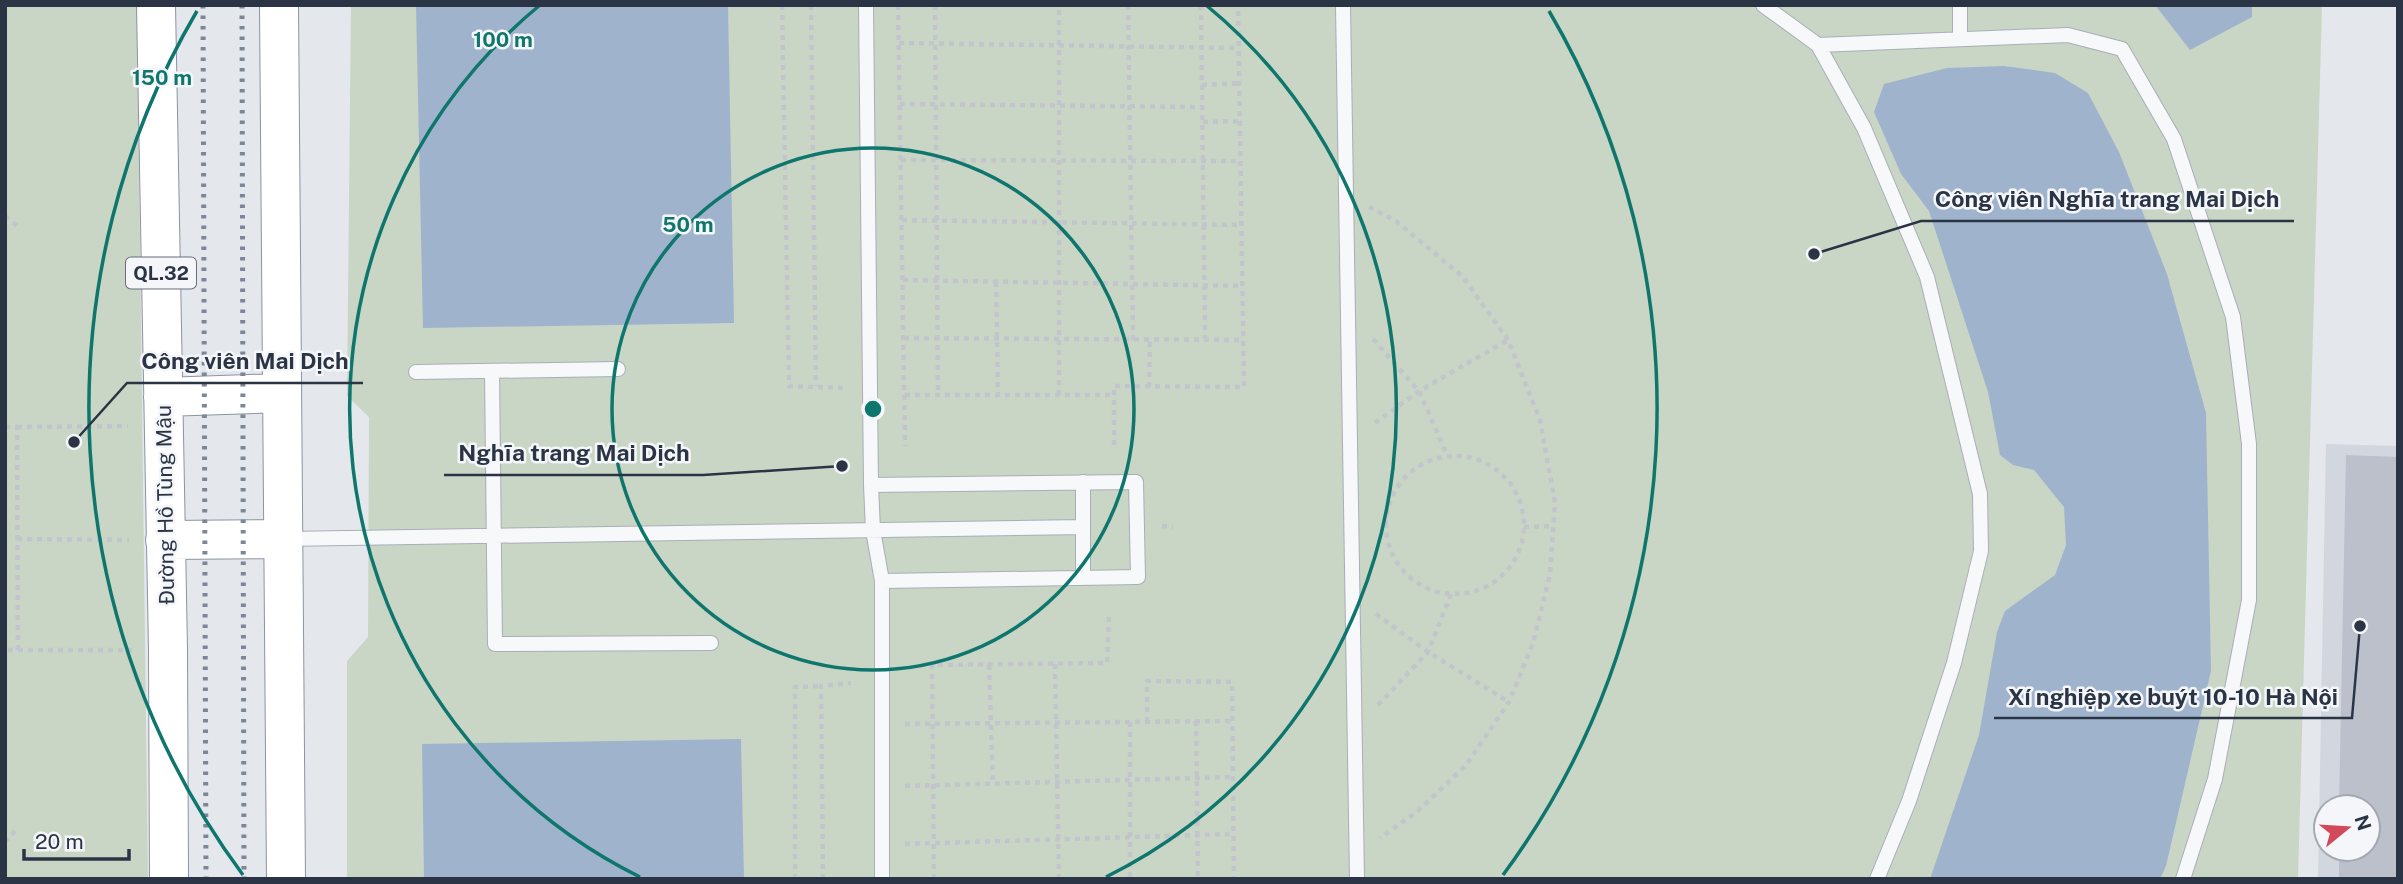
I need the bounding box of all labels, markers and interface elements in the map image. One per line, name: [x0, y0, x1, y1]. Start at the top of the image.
text: 100 m: [473, 27, 533, 52]
text: 150 m: [132, 65, 192, 90]
callout: Công viên Nghĩa trang Mai Dịch: [1921, 177, 2294, 221]
text: Công viên Nghĩa trang Mai Dịch: [1935, 185, 2279, 212]
text: 50 m: [662, 212, 714, 237]
road number: QL.32: [126, 258, 196, 288]
callout: Công viên Mai Dịch: [127, 339, 363, 383]
text: Công viên Mai Dịch: [141, 347, 349, 374]
centre of rings: [861, 397, 885, 421]
street label: Đường Hồ Tùng Mậu: [151, 405, 179, 605]
callout: Nghĩa trang Mai Dịch: [444, 431, 703, 475]
text: Nghĩa trang Mai Dịch: [458, 439, 690, 466]
callout: Xí nghiệp xe buýt 10-10 Hà Nội: [1994, 674, 2352, 718]
text: Xí nghiệp xe buýt 10-10 Hà Nội: [2008, 683, 2338, 710]
north arrow: [2312, 793, 2382, 863]
text: N: [2350, 812, 2376, 833]
scale bar: [24, 818, 130, 862]
text: 20 m: [35, 829, 84, 854]

